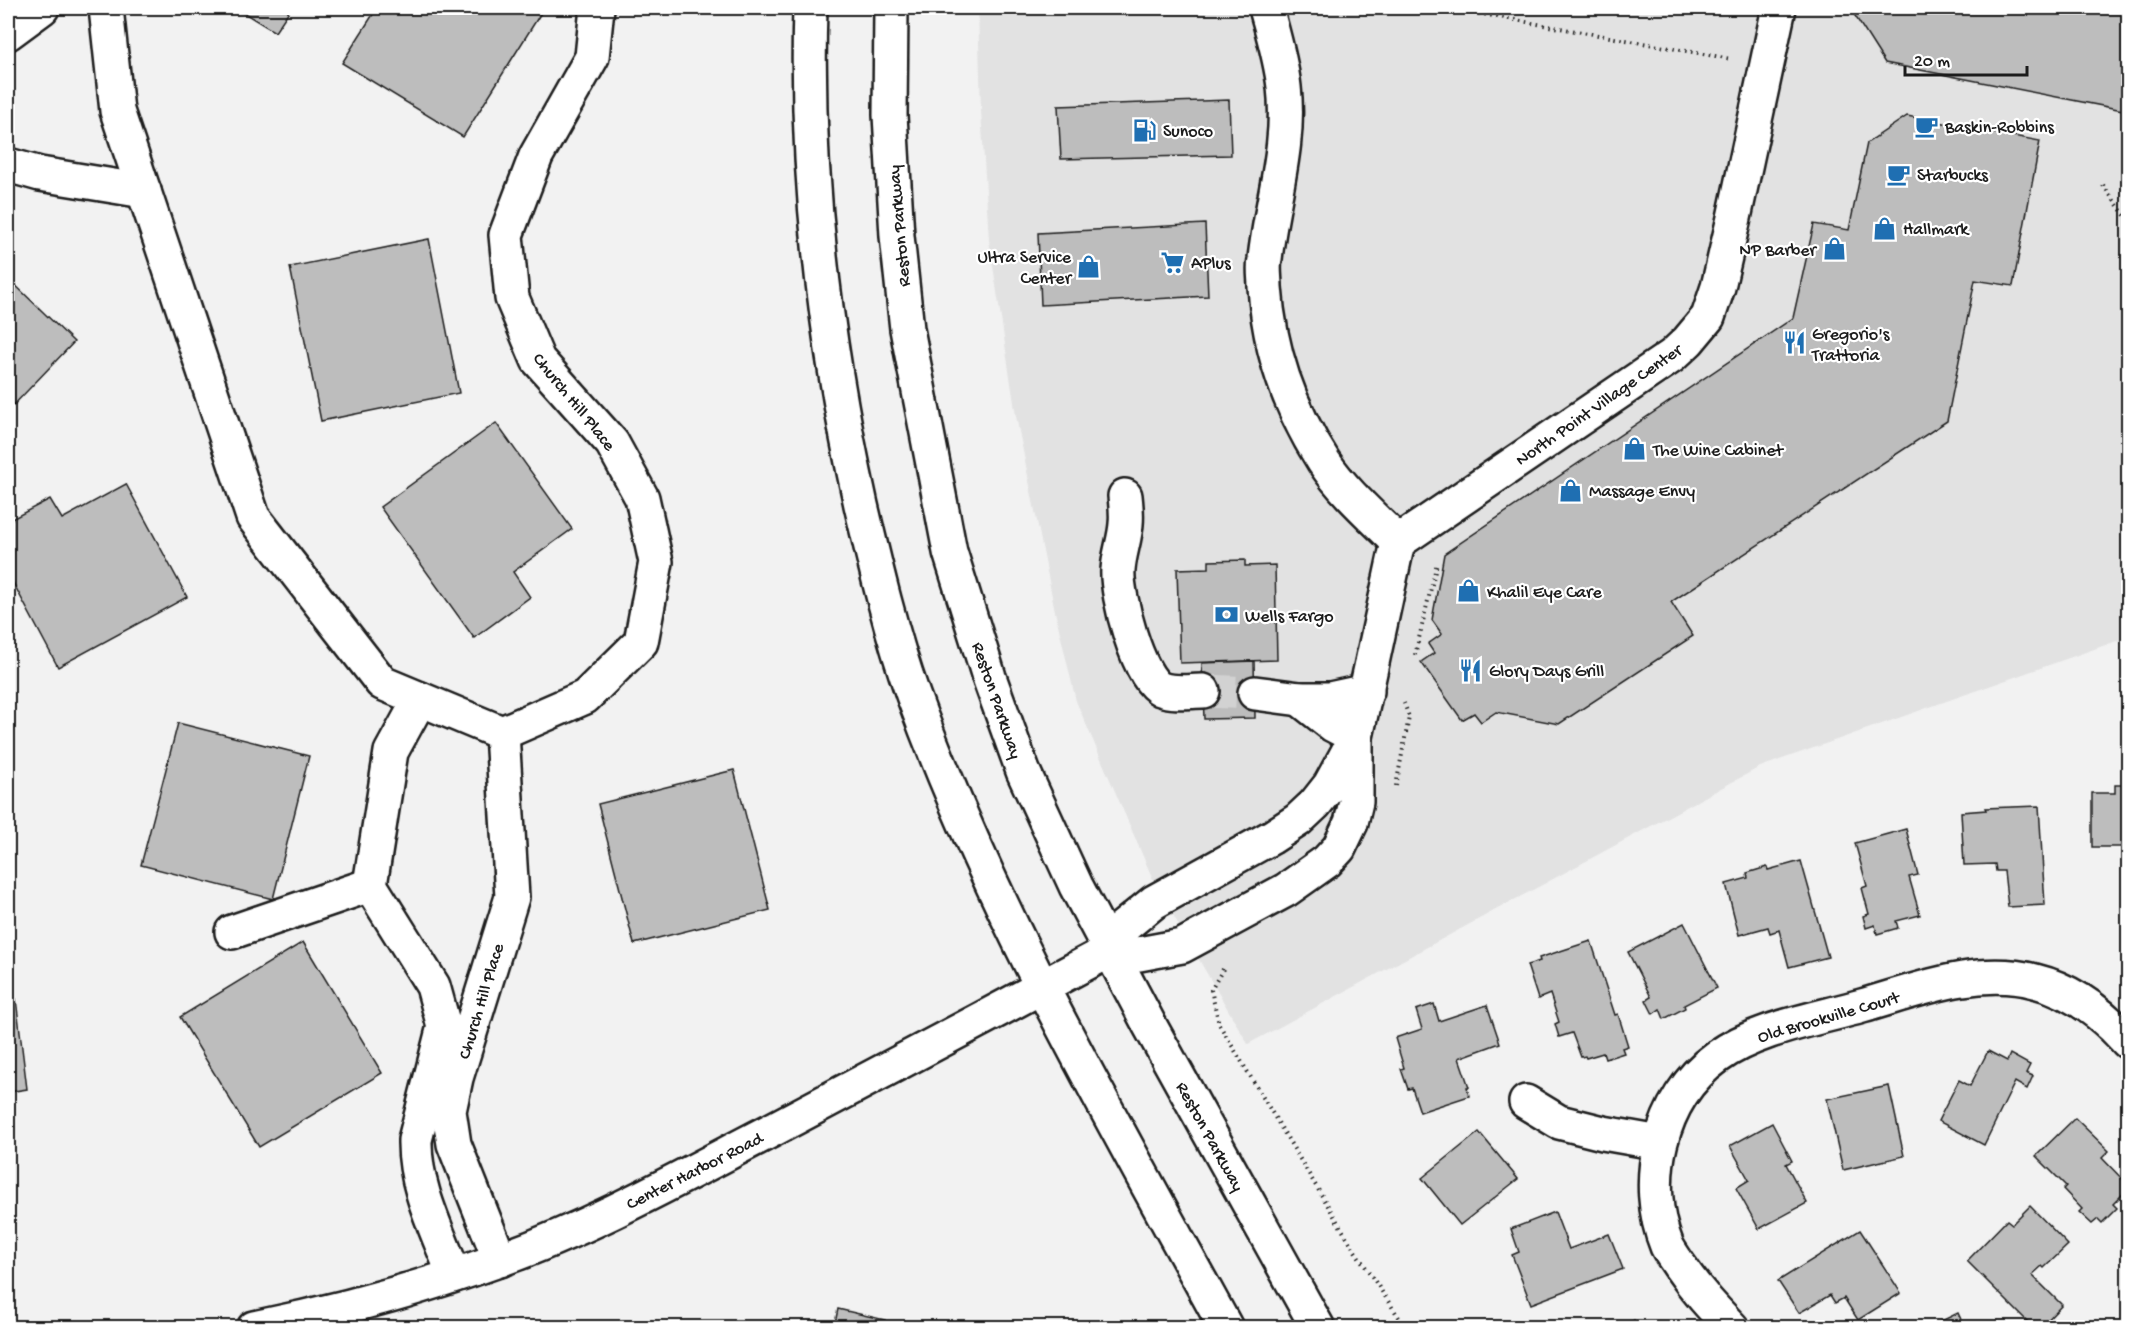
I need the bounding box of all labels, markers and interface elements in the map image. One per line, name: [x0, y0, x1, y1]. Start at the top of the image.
scale bar: [1905, 39, 2026, 77]
text: 20 m: [1914, 52, 1950, 73]
cafe icon: Baskin-Robbins: [1914, 113, 1940, 139]
fuel station icon: Sunoco: [1132, 117, 1158, 143]
place label: Baskin-Robbins: [1944, 118, 2055, 139]
place label: Sunoco: [1163, 122, 1213, 143]
cafe icon: Starbucks: [1886, 161, 1912, 187]
street label: Reston Parkway: [885, 164, 916, 287]
place label: Starbucks: [1917, 166, 1989, 187]
shop icon: Hallmark: [1872, 215, 1898, 241]
place label: Hallmark: [1903, 220, 1970, 241]
shop icon: NP Barber: [1821, 236, 1847, 262]
place label: NP Barber: [1739, 241, 1818, 262]
place label: Ultra Service Center: [977, 248, 1073, 290]
supermarket icon: APlus: [1160, 249, 1186, 275]
shop icon: Ultra Service Center: [1076, 253, 1102, 279]
place label: APlus: [1191, 254, 1232, 275]
place label: Gregorio's Trattoria: [1811, 325, 1891, 367]
restaurant icon: Gregorio's Trattoria: [1781, 330, 1807, 356]
street label: North Point Village Center: [1512, 340, 1688, 472]
street label: Church Hill Place: [527, 349, 619, 456]
shop icon: The Wine Cabinet: [1622, 436, 1648, 462]
place label: The Wine Cabinet: [1652, 441, 1784, 462]
shop icon: Massage Envy: [1558, 477, 1584, 503]
place label: Massage Envy: [1589, 482, 1695, 503]
shop icon: Khalil Eye Care: [1456, 578, 1482, 604]
place label: Khalil Eye Care: [1487, 583, 1602, 604]
bank icon: Wells Fargo: [1214, 602, 1240, 628]
place label: Wells Fargo: [1245, 607, 1334, 628]
street label: Reston Parkway: [966, 640, 1025, 762]
restaurant icon: Glory Days Grill: [1458, 657, 1484, 683]
place label: Glory Days Grill: [1489, 662, 1604, 683]
street label: Church Hill Place: [455, 941, 510, 1062]
street label: Old Brookville Court: [1755, 988, 1904, 1049]
street label: Reston Parkway: [1170, 1079, 1248, 1196]
street label: Center Harbor Road: [623, 1128, 768, 1216]

